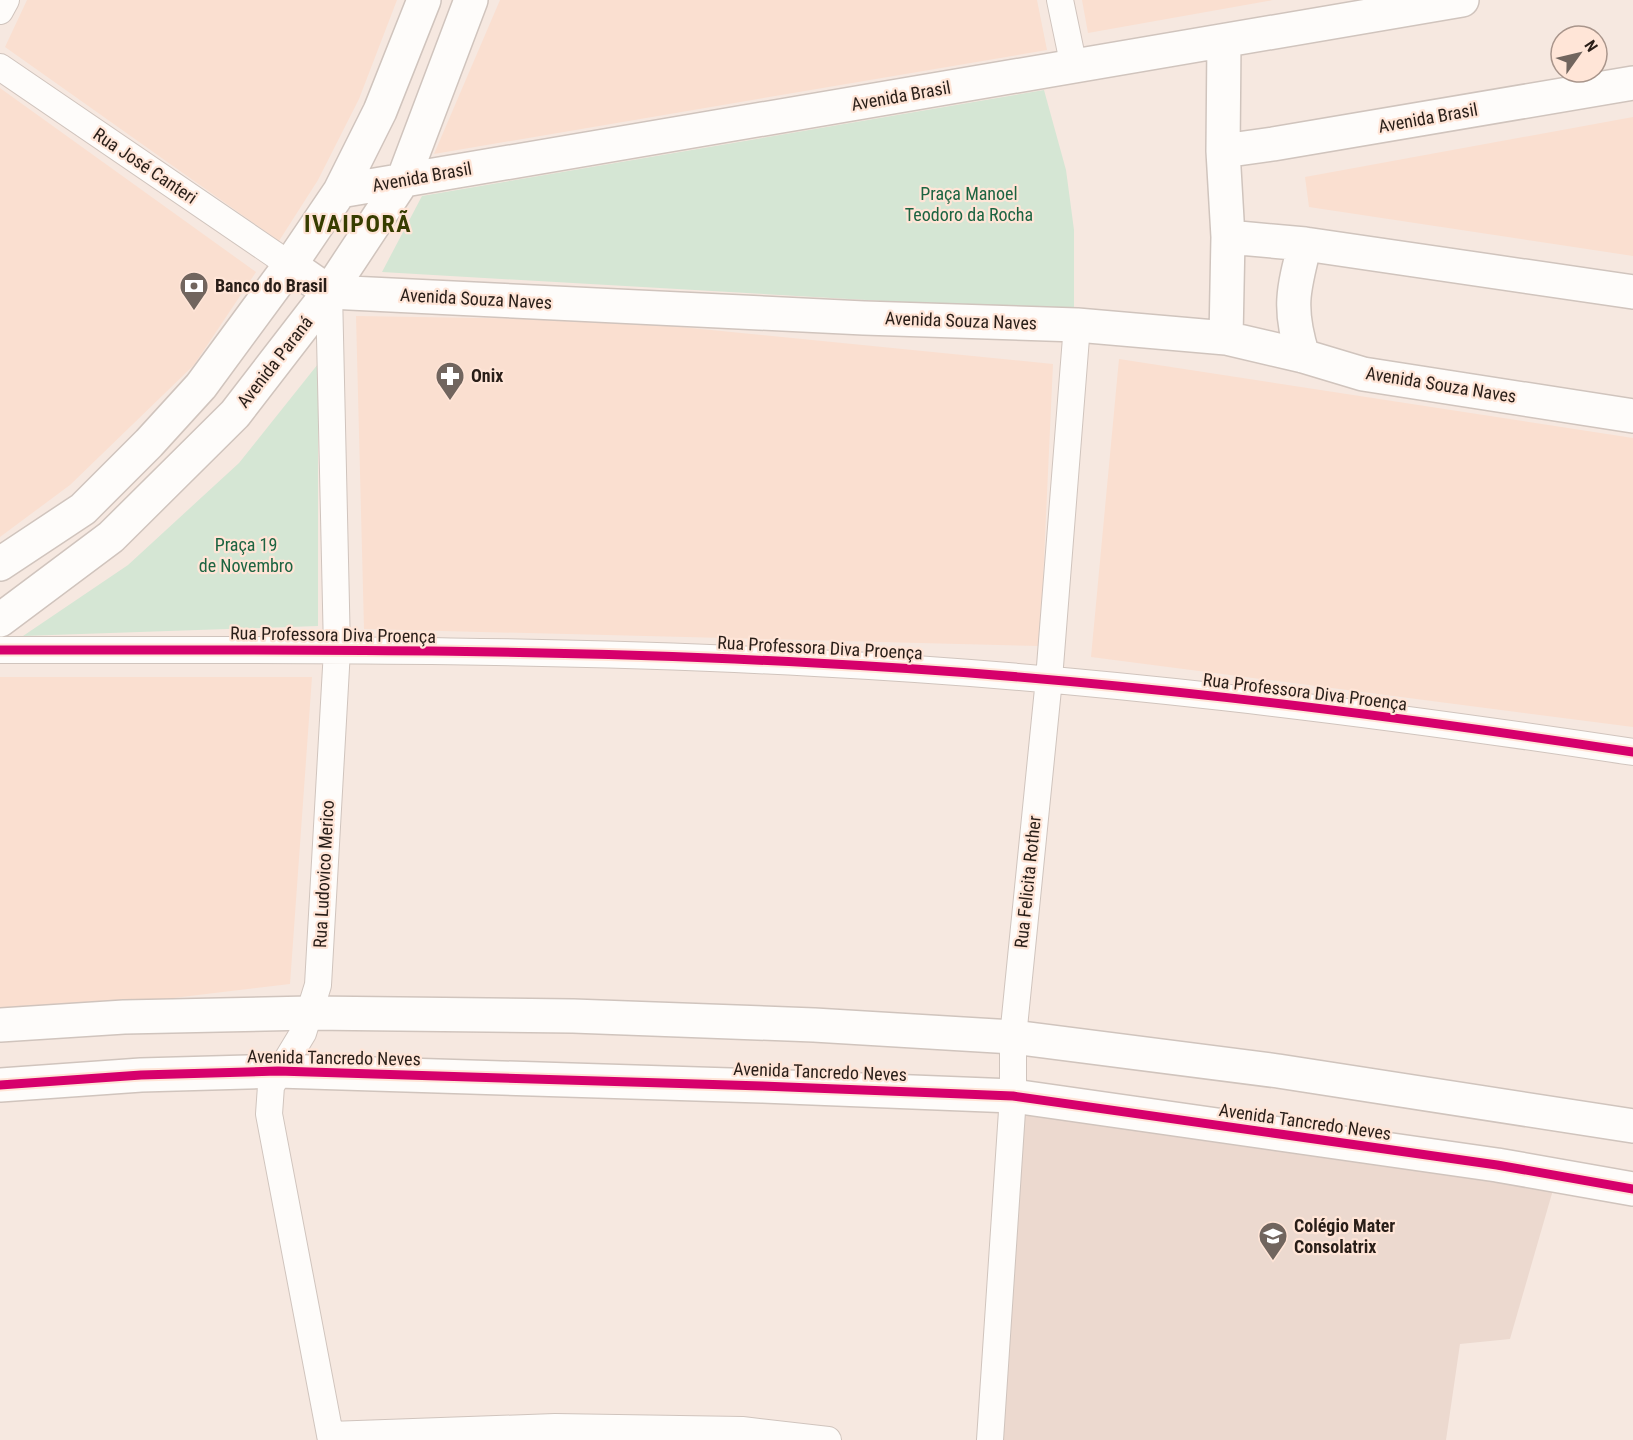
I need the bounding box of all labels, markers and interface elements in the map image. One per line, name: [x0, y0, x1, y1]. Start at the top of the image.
north arrow: [1549, 24, 1609, 84]
text: N: [1580, 37, 1602, 55]
street label: Avenida Brasil: [850, 76, 952, 115]
street label: Avenida Brasil: [1377, 98, 1479, 137]
street label: Rua José Canteri: [89, 123, 201, 208]
street label: Avenida Brasil: [371, 157, 473, 196]
park label: Praça Manoel Teodoro da Rocha: [905, 183, 1033, 225]
district label: IVAIPORÃ: [304, 210, 412, 238]
bank icon: Banco do Brasil: [178, 270, 210, 312]
place label: Banco do Brasil: [215, 275, 327, 296]
street label: Avenida Souza Naves: [400, 284, 553, 313]
street label: Avenida Souza Naves: [885, 307, 1037, 334]
street label: Avenida Paraná: [232, 312, 317, 412]
pharmacy icon: Onix: [434, 360, 466, 402]
street label: Avenida Souza Naves: [1364, 362, 1518, 407]
place label: Onix: [471, 365, 503, 386]
park label: Praça 19 de Novembro: [199, 534, 293, 576]
street label: Rua Professora Diva Proença: [230, 622, 436, 647]
street label: Rua Professora Diva Proença: [717, 632, 923, 663]
street label: Rua Professora Diva Proença: [1202, 669, 1408, 714]
street label: Rua Ludovico Merico: [309, 800, 338, 948]
street label: Rua Felicita Rother: [1010, 814, 1045, 949]
street label: Avenida Tancredo Neves: [247, 1045, 421, 1070]
street label: Avenida Tancredo Neves: [733, 1058, 907, 1085]
street label: Avenida Tancredo Neves: [1218, 1099, 1393, 1144]
place label: Colégio Mater Consolatrix: [1294, 1215, 1395, 1257]
school or university icon: Colégio Mater Consolatrix: [1257, 1220, 1289, 1262]

